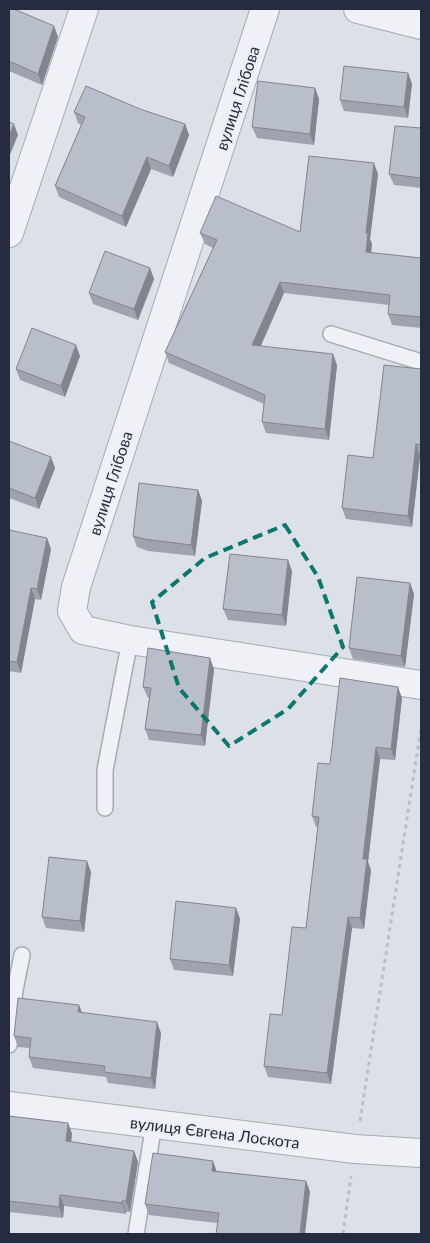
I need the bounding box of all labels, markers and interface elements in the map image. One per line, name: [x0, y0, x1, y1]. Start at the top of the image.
street label: вулиця Глібова: [211, 43, 263, 153]
street label: вулиця Глібова: [84, 428, 136, 538]
street label: вулиця Євгена Лоскота: [129, 1112, 301, 1152]

